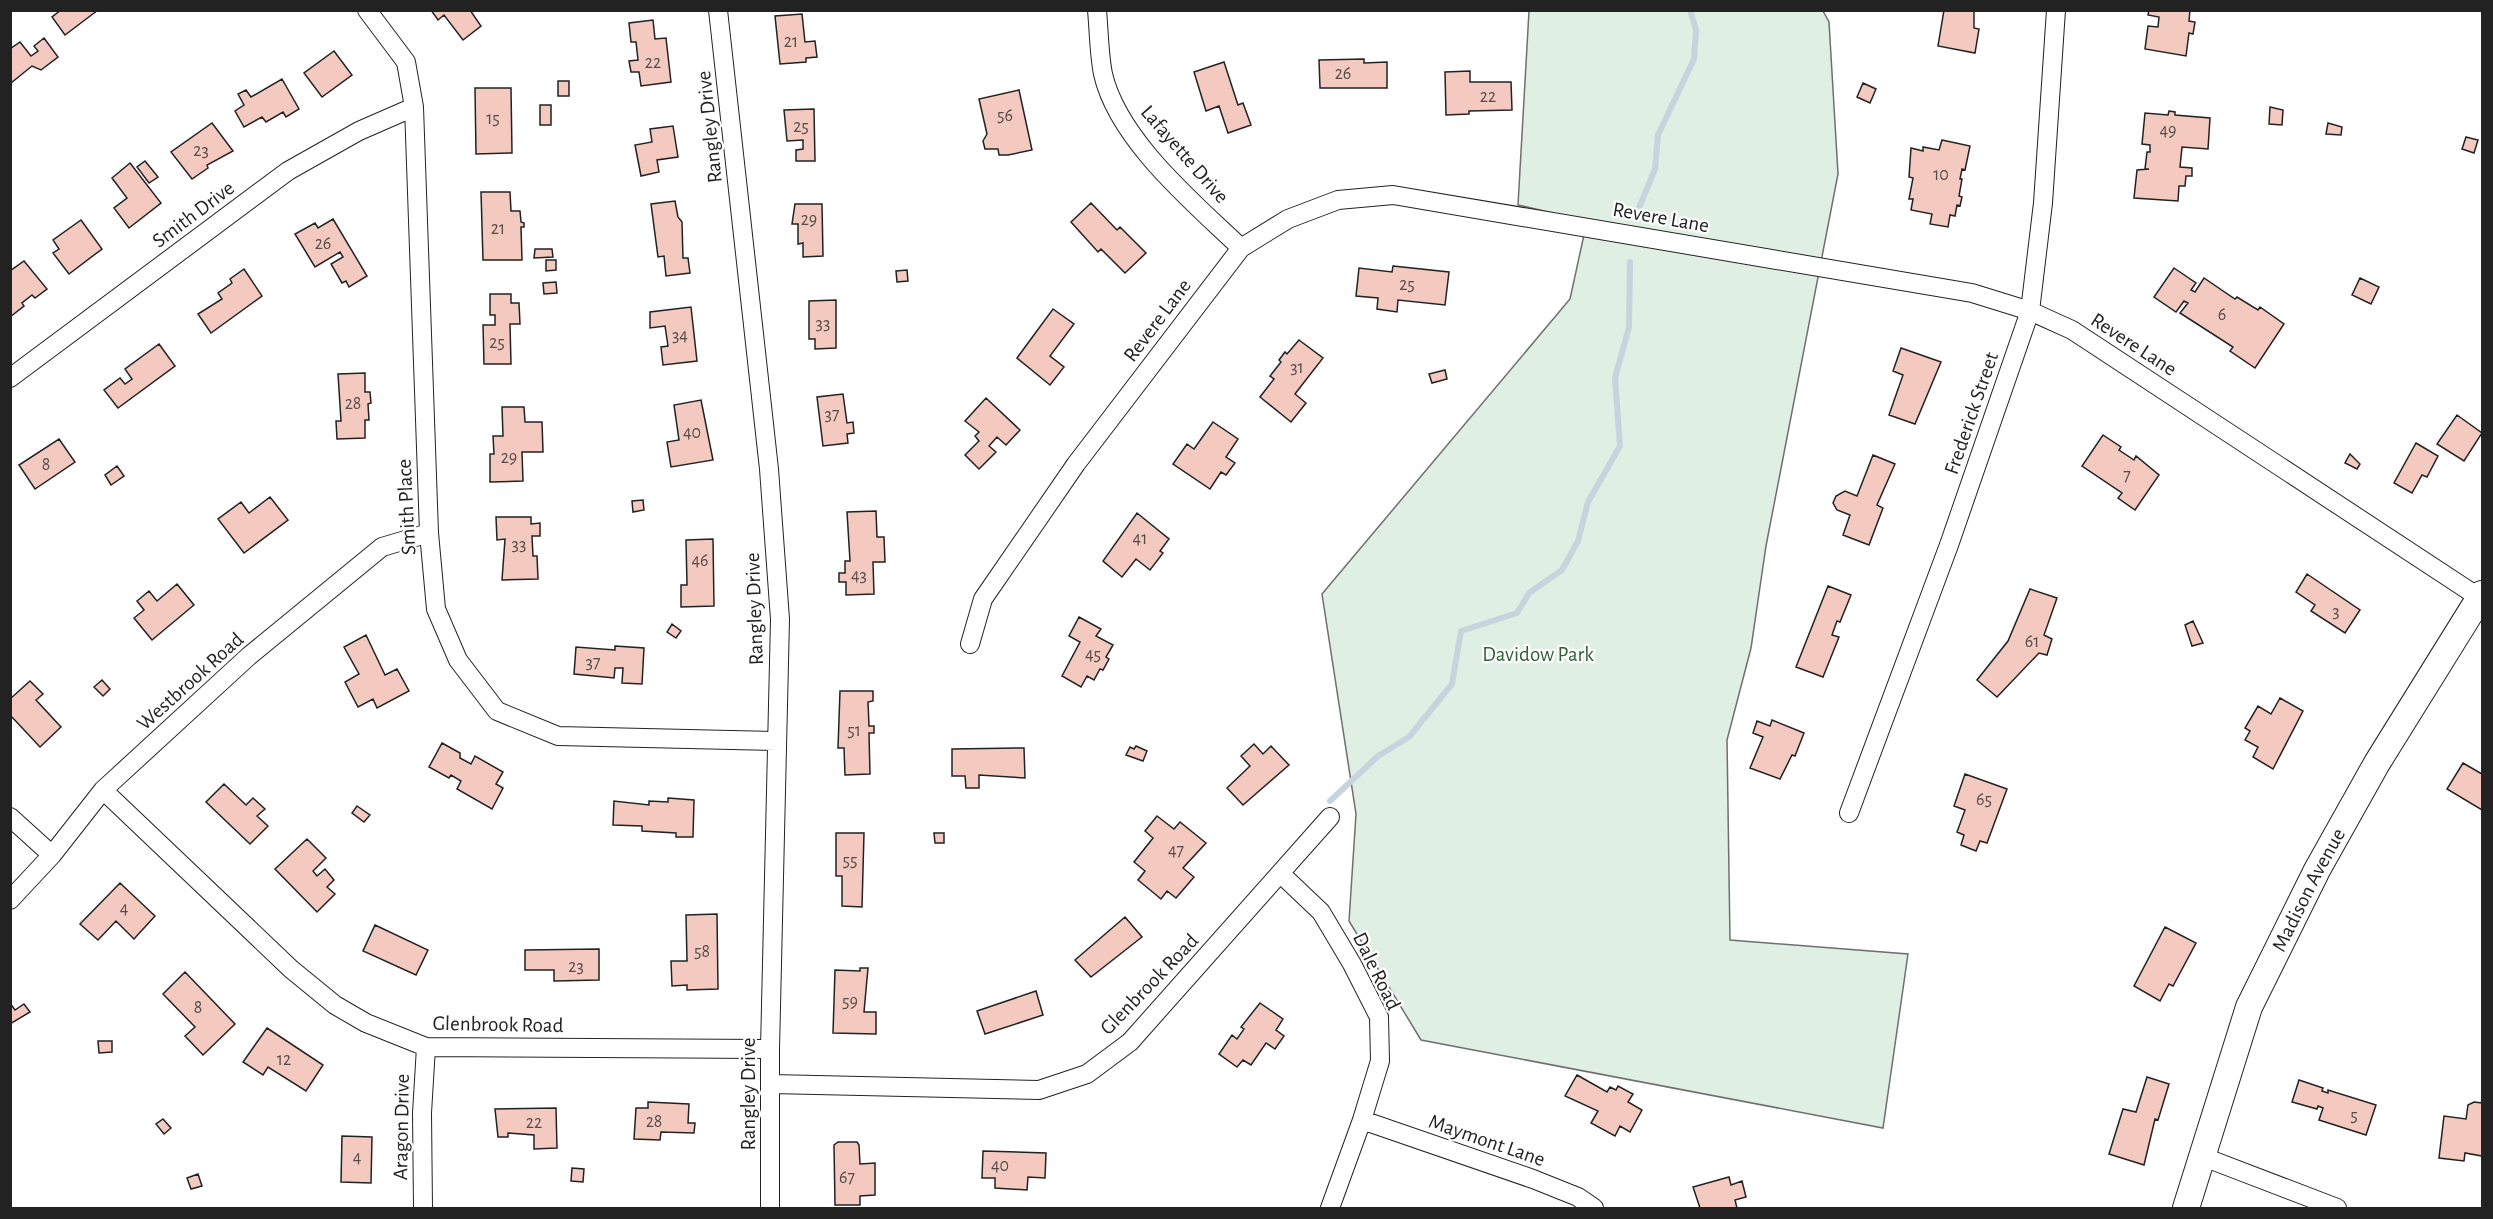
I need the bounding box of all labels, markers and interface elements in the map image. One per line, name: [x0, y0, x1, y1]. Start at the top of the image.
house number: 21: [784, 33, 798, 51]
house number: 22: [645, 54, 661, 72]
house number: 26: [1335, 65, 1351, 83]
street label: Rangley Drive: [693, 70, 726, 184]
house number: 22: [1480, 88, 1496, 106]
street label: Lafayette Drive: [1137, 101, 1233, 207]
house number: 56: [997, 107, 1013, 125]
house number: 15: [486, 110, 500, 128]
house number: 25: [793, 118, 809, 136]
house number: 49: [2159, 122, 2177, 140]
house number: 23: [193, 142, 209, 160]
house number: 10: [1933, 166, 1949, 184]
street label: Smith Drive: [149, 177, 238, 252]
street label: Revere Lane: [1611, 199, 1711, 236]
house number: 29: [801, 211, 817, 229]
house number: 21: [491, 220, 505, 238]
house number: 26: [315, 235, 331, 253]
street label: Revere Lane: [1120, 275, 1195, 366]
house number: 25: [1399, 276, 1415, 294]
house number: 6: [2218, 306, 2226, 324]
street label: Revere Lane: [2087, 309, 2180, 380]
house number: 33: [816, 315, 830, 333]
house number: 34: [672, 327, 688, 345]
house number: 25: [489, 334, 505, 352]
street label: Frederick Street: [1941, 349, 2002, 477]
house number: 31: [1290, 359, 1304, 377]
house number: 28: [345, 395, 361, 413]
house number: 37: [825, 406, 839, 424]
house number: 40: [683, 424, 701, 442]
house number: 29: [501, 449, 517, 467]
house number: 8: [42, 456, 50, 474]
street label: Smith Place: [393, 458, 420, 556]
house number: 7: [2123, 467, 2131, 485]
house number: 41: [1133, 530, 1147, 548]
house number: 33: [512, 536, 526, 554]
house number: 46: [691, 552, 709, 570]
street label: Rangley Drive: [742, 552, 767, 666]
house number: 43: [851, 567, 867, 585]
house number: 3: [2332, 603, 2340, 621]
street label: Westbrook Road: [133, 628, 248, 734]
house number: 61: [2025, 633, 2039, 651]
park label: Davidow Park: [1482, 644, 1594, 665]
house number: 45: [1085, 646, 1101, 664]
house number: 37: [586, 654, 600, 672]
house number: 51: [847, 722, 861, 740]
house number: 65: [1976, 791, 1992, 809]
street label: Madison Avenue: [2268, 825, 2349, 955]
house number: 47: [1168, 842, 1184, 860]
house number: 55: [842, 852, 858, 870]
house number: 4: [120, 900, 129, 918]
street label: Dale Road: [1349, 929, 1404, 1013]
street label: Glenbrook Road: [1096, 930, 1202, 1039]
house number: 58: [694, 943, 710, 961]
house number: 23: [568, 958, 584, 976]
house number: 59: [842, 993, 858, 1011]
house number: 8: [194, 999, 202, 1017]
street label: Glenbrook Road: [432, 1013, 564, 1036]
street label: Rangley Drive: [738, 1038, 759, 1150]
house number: 12: [277, 1051, 291, 1069]
street label: Aragon Drive: [390, 1074, 413, 1180]
house number: 5: [2350, 1107, 2358, 1125]
street label: Maymont Lane: [1426, 1111, 1548, 1170]
house number: 28: [646, 1113, 662, 1131]
house number: 22: [526, 1114, 542, 1132]
house number: 4: [353, 1149, 362, 1167]
house number: 40: [991, 1157, 1009, 1175]
house number: 67: [839, 1169, 855, 1187]

